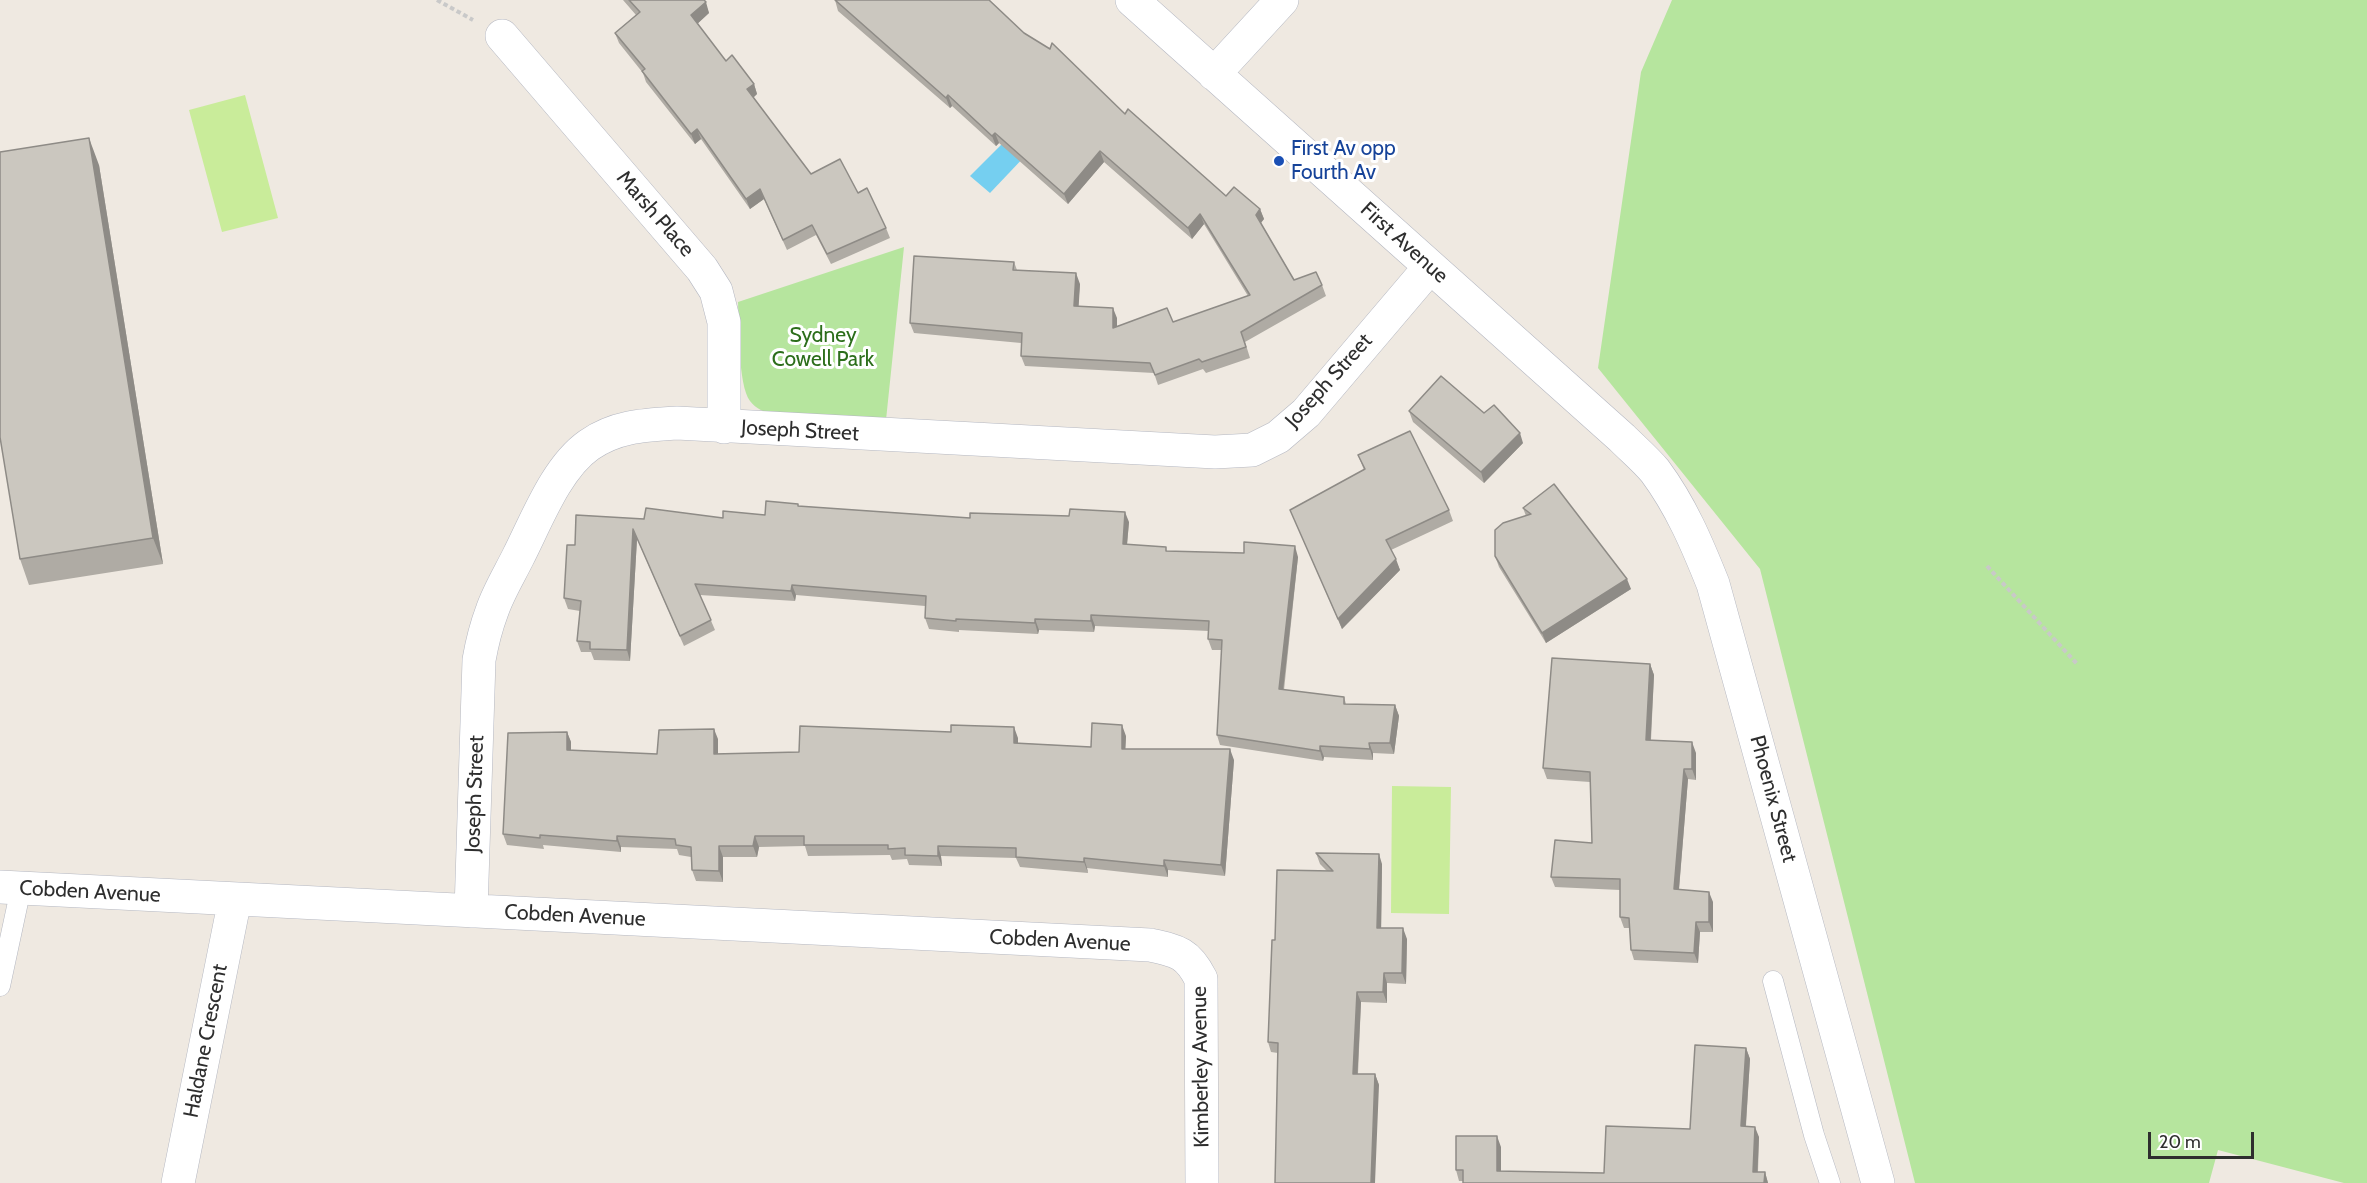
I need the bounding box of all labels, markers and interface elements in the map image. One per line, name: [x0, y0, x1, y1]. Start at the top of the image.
place label: First Av opp Fourth Av: [1291, 136, 1396, 186]
marker: First Av opp Fourth Av: [1272, 154, 1286, 168]
street label: Marsh Place: [611, 166, 699, 262]
street label: First Avenue: [1355, 197, 1453, 289]
park label: Sydney Cowell Park: [772, 323, 874, 373]
street label: Joseph Street: [1280, 329, 1378, 433]
street label: Joseph Street: [741, 415, 859, 447]
street label: Phoenix Street: [1744, 733, 1802, 865]
street label: Joseph Street: [460, 735, 490, 853]
street label: Cobden Avenue: [19, 876, 161, 908]
street label: Cobden Avenue: [504, 900, 646, 932]
street label: Cobden Avenue: [989, 925, 1131, 957]
street label: Haldane Crescent: [179, 962, 233, 1120]
street label: Kimberley Avenue: [1187, 986, 1215, 1148]
scale bar: [2151, 1120, 2258, 1158]
text: 20 m: [2159, 1131, 2201, 1153]

